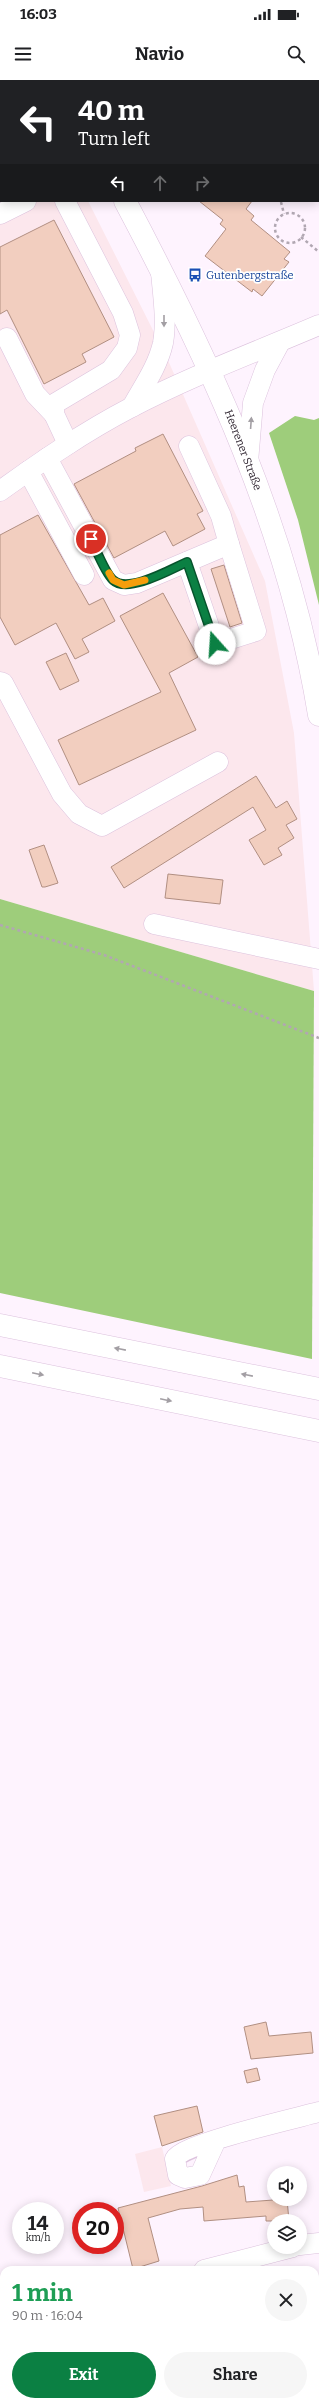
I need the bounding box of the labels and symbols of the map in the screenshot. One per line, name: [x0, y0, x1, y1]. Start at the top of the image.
bus stop icon: Gutenbergstraße: [187, 267, 203, 283]
place label: Gutenbergstraße: [206, 269, 294, 282]
one-way arrow: [161, 315, 167, 328]
street label: Heerener Straße: [222, 408, 264, 492]
one-way arrow: [248, 417, 255, 429]
pin: [74, 522, 108, 556]
position arrow: [194, 623, 236, 665]
one-way arrow: [114, 1346, 126, 1352]
one-way arrow: [32, 1372, 44, 1378]
one-way arrow: [241, 1372, 254, 1378]
one-way arrow: [159, 1398, 172, 1404]
speed limit sign: 20: [72, 2202, 124, 2254]

